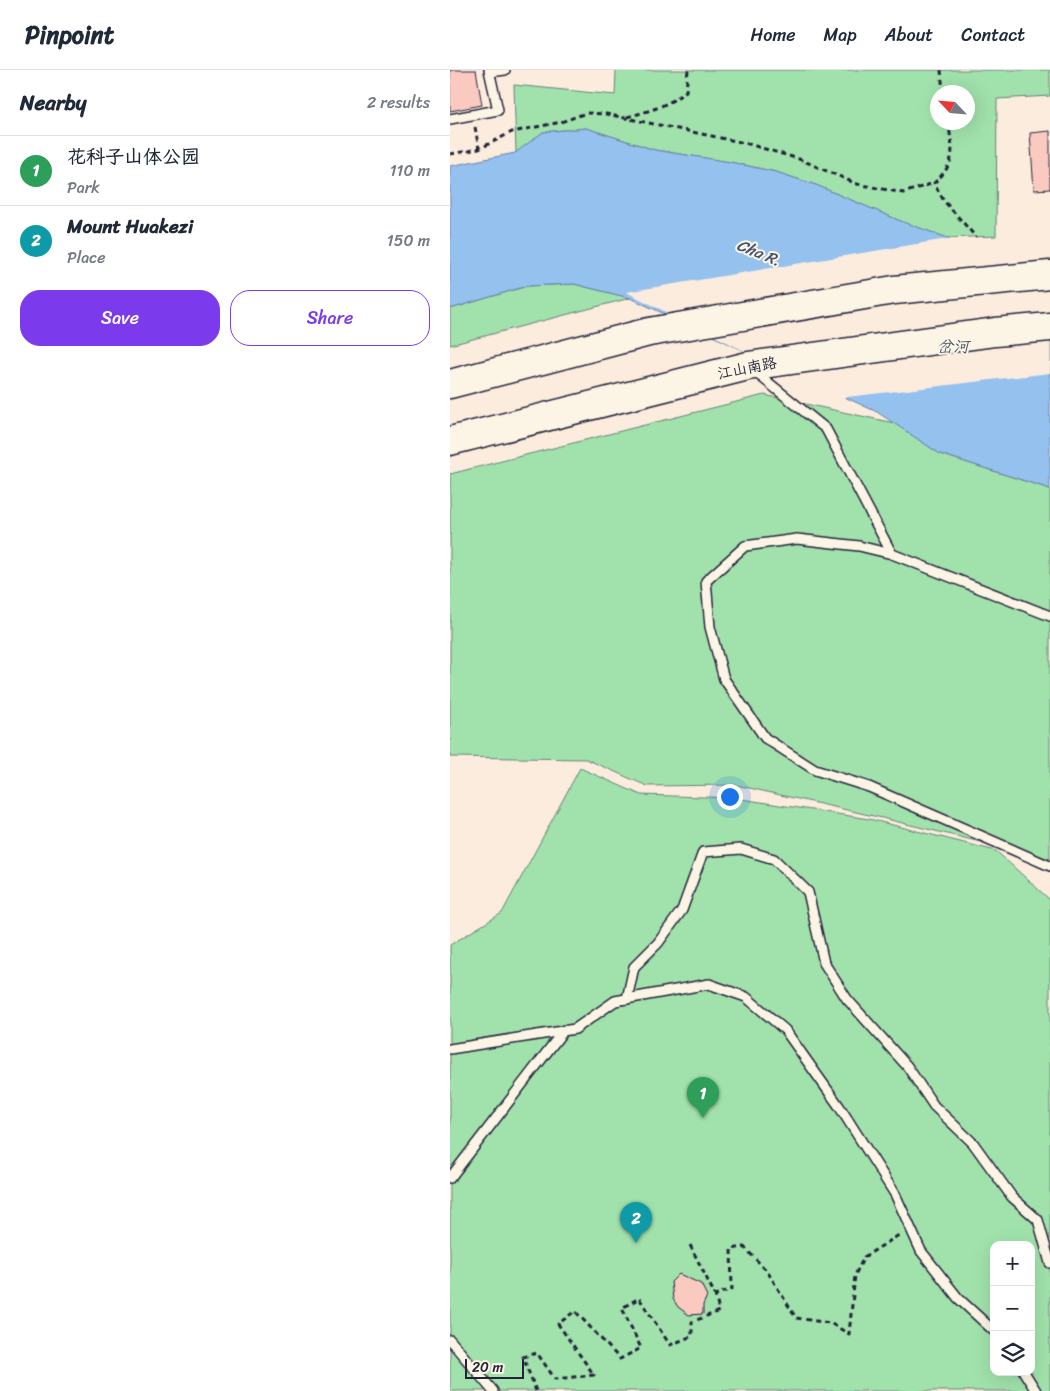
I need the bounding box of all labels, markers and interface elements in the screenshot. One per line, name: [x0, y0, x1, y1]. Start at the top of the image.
text: Pinpoint: [25, 14, 114, 56]
text: Home: [751, 19, 796, 51]
text: Map: [824, 19, 857, 51]
text: About: [885, 19, 933, 51]
text: Contact: [961, 19, 1025, 51]
text: Nearby: [20, 84, 86, 122]
north arrow: [930, 85, 975, 130]
text: 2 results: [367, 88, 430, 117]
text: 花科子山体公园: [67, 140, 200, 173]
text: 1: [33, 156, 39, 185]
text: 110 m: [390, 156, 430, 185]
text: Park: [67, 173, 100, 202]
text: Mount Huakezi: [67, 210, 193, 243]
text: 2: [31, 226, 41, 255]
text: 150 m: [387, 226, 430, 255]
water label: Cha R.: [732, 231, 785, 274]
text: Place: [67, 243, 106, 272]
button: Save: [20, 290, 220, 346]
button: Share: [230, 290, 430, 346]
water label: 岔河: [937, 332, 972, 361]
street label: 江山南路: [715, 350, 779, 386]
your location: [717, 784, 743, 810]
pin: 1: [687, 1077, 719, 1118]
pin: 2: [620, 1202, 652, 1243]
map controls: [990, 1241, 1035, 1376]
button: +: [990, 1241, 1035, 1286]
button: −: [990, 1286, 1035, 1331]
button: layers: [990, 1331, 1035, 1376]
text: 20 m: [472, 1355, 503, 1380]
scale bar: [465, 1356, 524, 1379]

